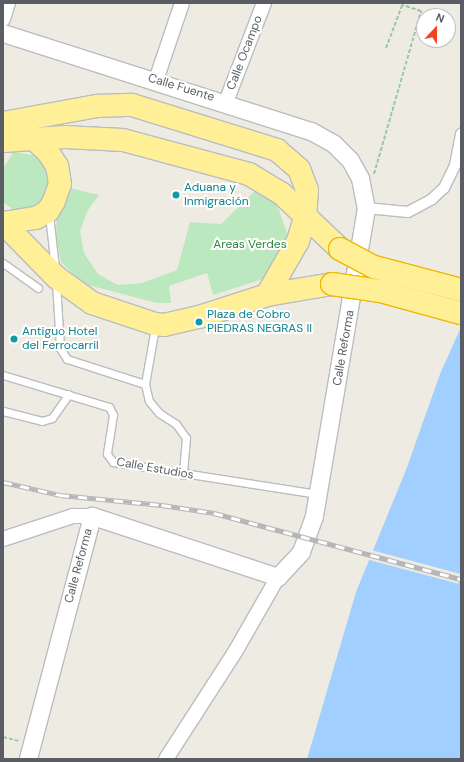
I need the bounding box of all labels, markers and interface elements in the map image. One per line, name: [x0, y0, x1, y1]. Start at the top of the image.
north arrow: [416, 8, 456, 48]
text: N: [434, 10, 446, 26]
street label: Calle Ocampo: [224, 14, 266, 92]
street label: Calle Fuente: [146, 71, 216, 105]
place label: Aduana y Inmigración: [184, 181, 249, 209]
marker: Aduana y Inmigración: [171, 190, 181, 200]
park label: Areas Verdes: [213, 238, 287, 252]
place label: Plaza de Cobro PIEDRAS NEGRAS II: [207, 308, 312, 336]
street label: Calle Reforma: [330, 309, 358, 387]
marker: Plaza de Cobro PIEDRAS NEGRAS II: [194, 317, 204, 327]
place label: Antiguo Hotel del Ferrocarril: [22, 325, 99, 353]
marker: Antiguo Hotel del Ferrocarril: [9, 334, 19, 344]
street label: Calle Estudios: [115, 455, 195, 483]
street label: Calle Reforma: [62, 527, 96, 605]

